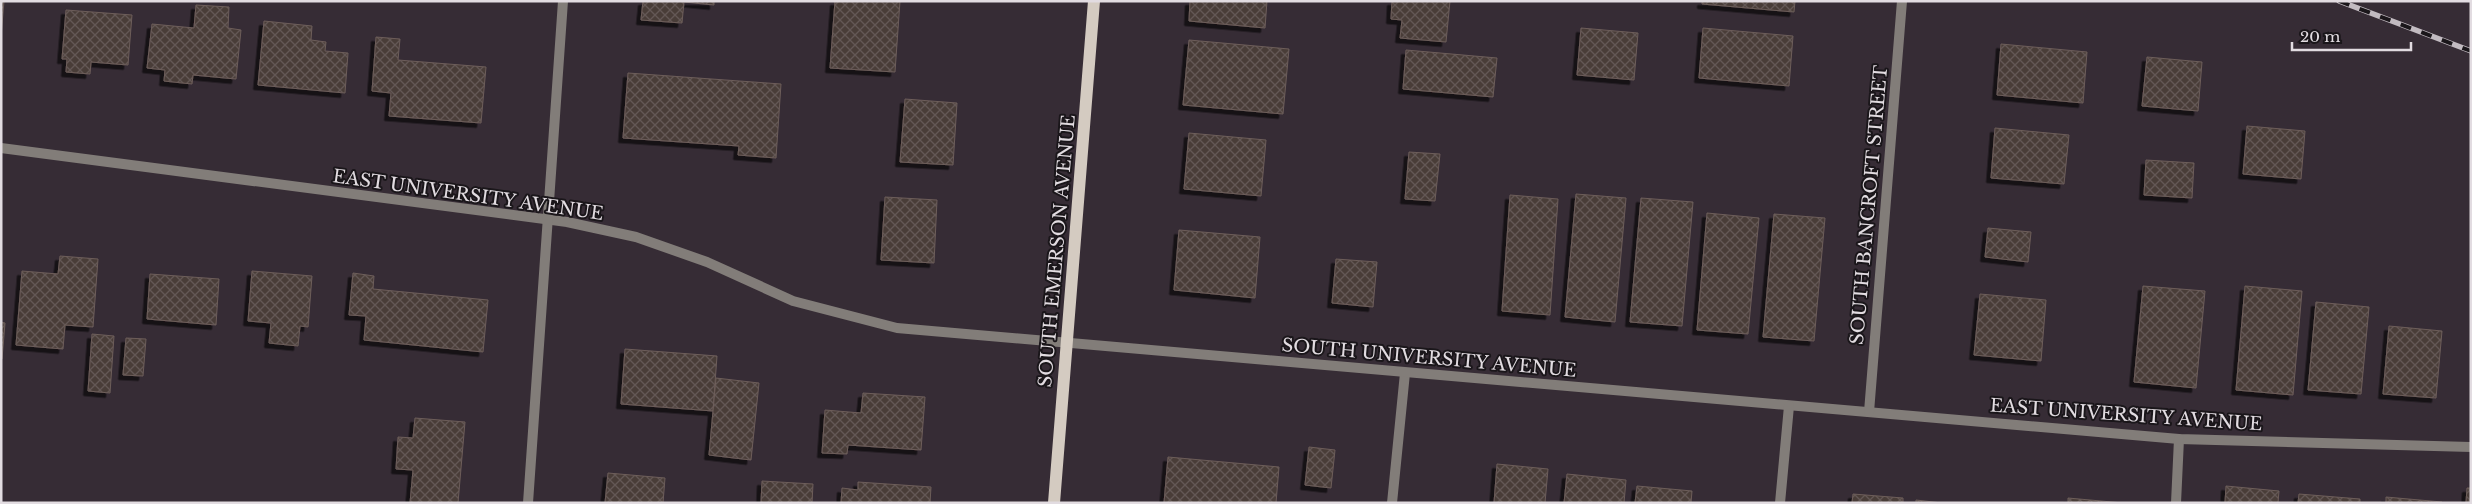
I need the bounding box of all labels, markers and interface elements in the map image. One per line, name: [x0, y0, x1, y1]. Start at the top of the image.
scale bar: [2292, 20, 2411, 52]
text: 20 m: [2300, 27, 2340, 46]
street label: SOUTH BANCROFT STREET: [1846, 64, 1892, 346]
street label: SOUTH EMERSON AVENUE: [1034, 114, 1080, 388]
street label: EAST UNIVERSITY AVENUE: [331, 165, 605, 225]
street label: SOUTH UNIVERSITY AVENUE: [1281, 334, 1577, 382]
street label: EAST UNIVERSITY AVENUE: [1989, 395, 2263, 435]

